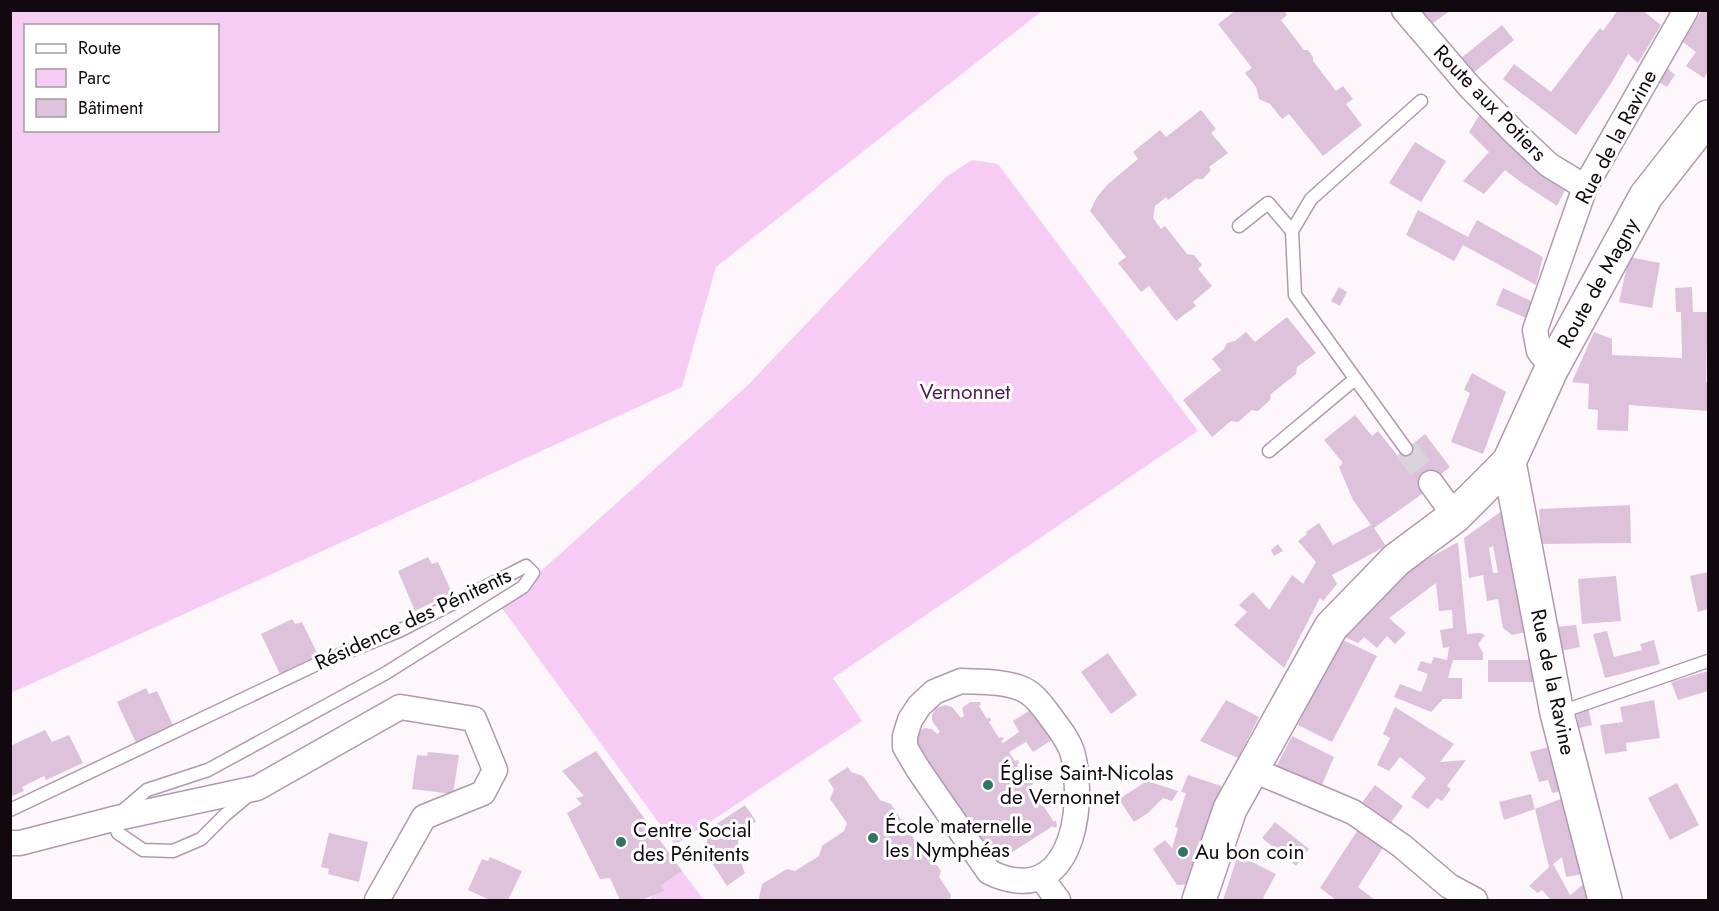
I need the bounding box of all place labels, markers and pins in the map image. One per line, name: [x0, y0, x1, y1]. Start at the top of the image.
place label: Église Saint-Nicolas de Vernonnet: [1000, 758, 1174, 812]
marker: Église Saint-Nicolas de Vernonnet: [981, 778, 995, 792]
place label: École maternelle les Nymphéas: [885, 811, 1032, 865]
place label: Centre Social des Pénitents: [633, 815, 752, 869]
marker: École maternelle les Nymphéas: [866, 831, 880, 845]
marker: Centre Social des Pénitents: [614, 835, 628, 849]
place label: Au bon coin: [1195, 837, 1305, 867]
marker: Au bon coin: [1176, 845, 1190, 859]

